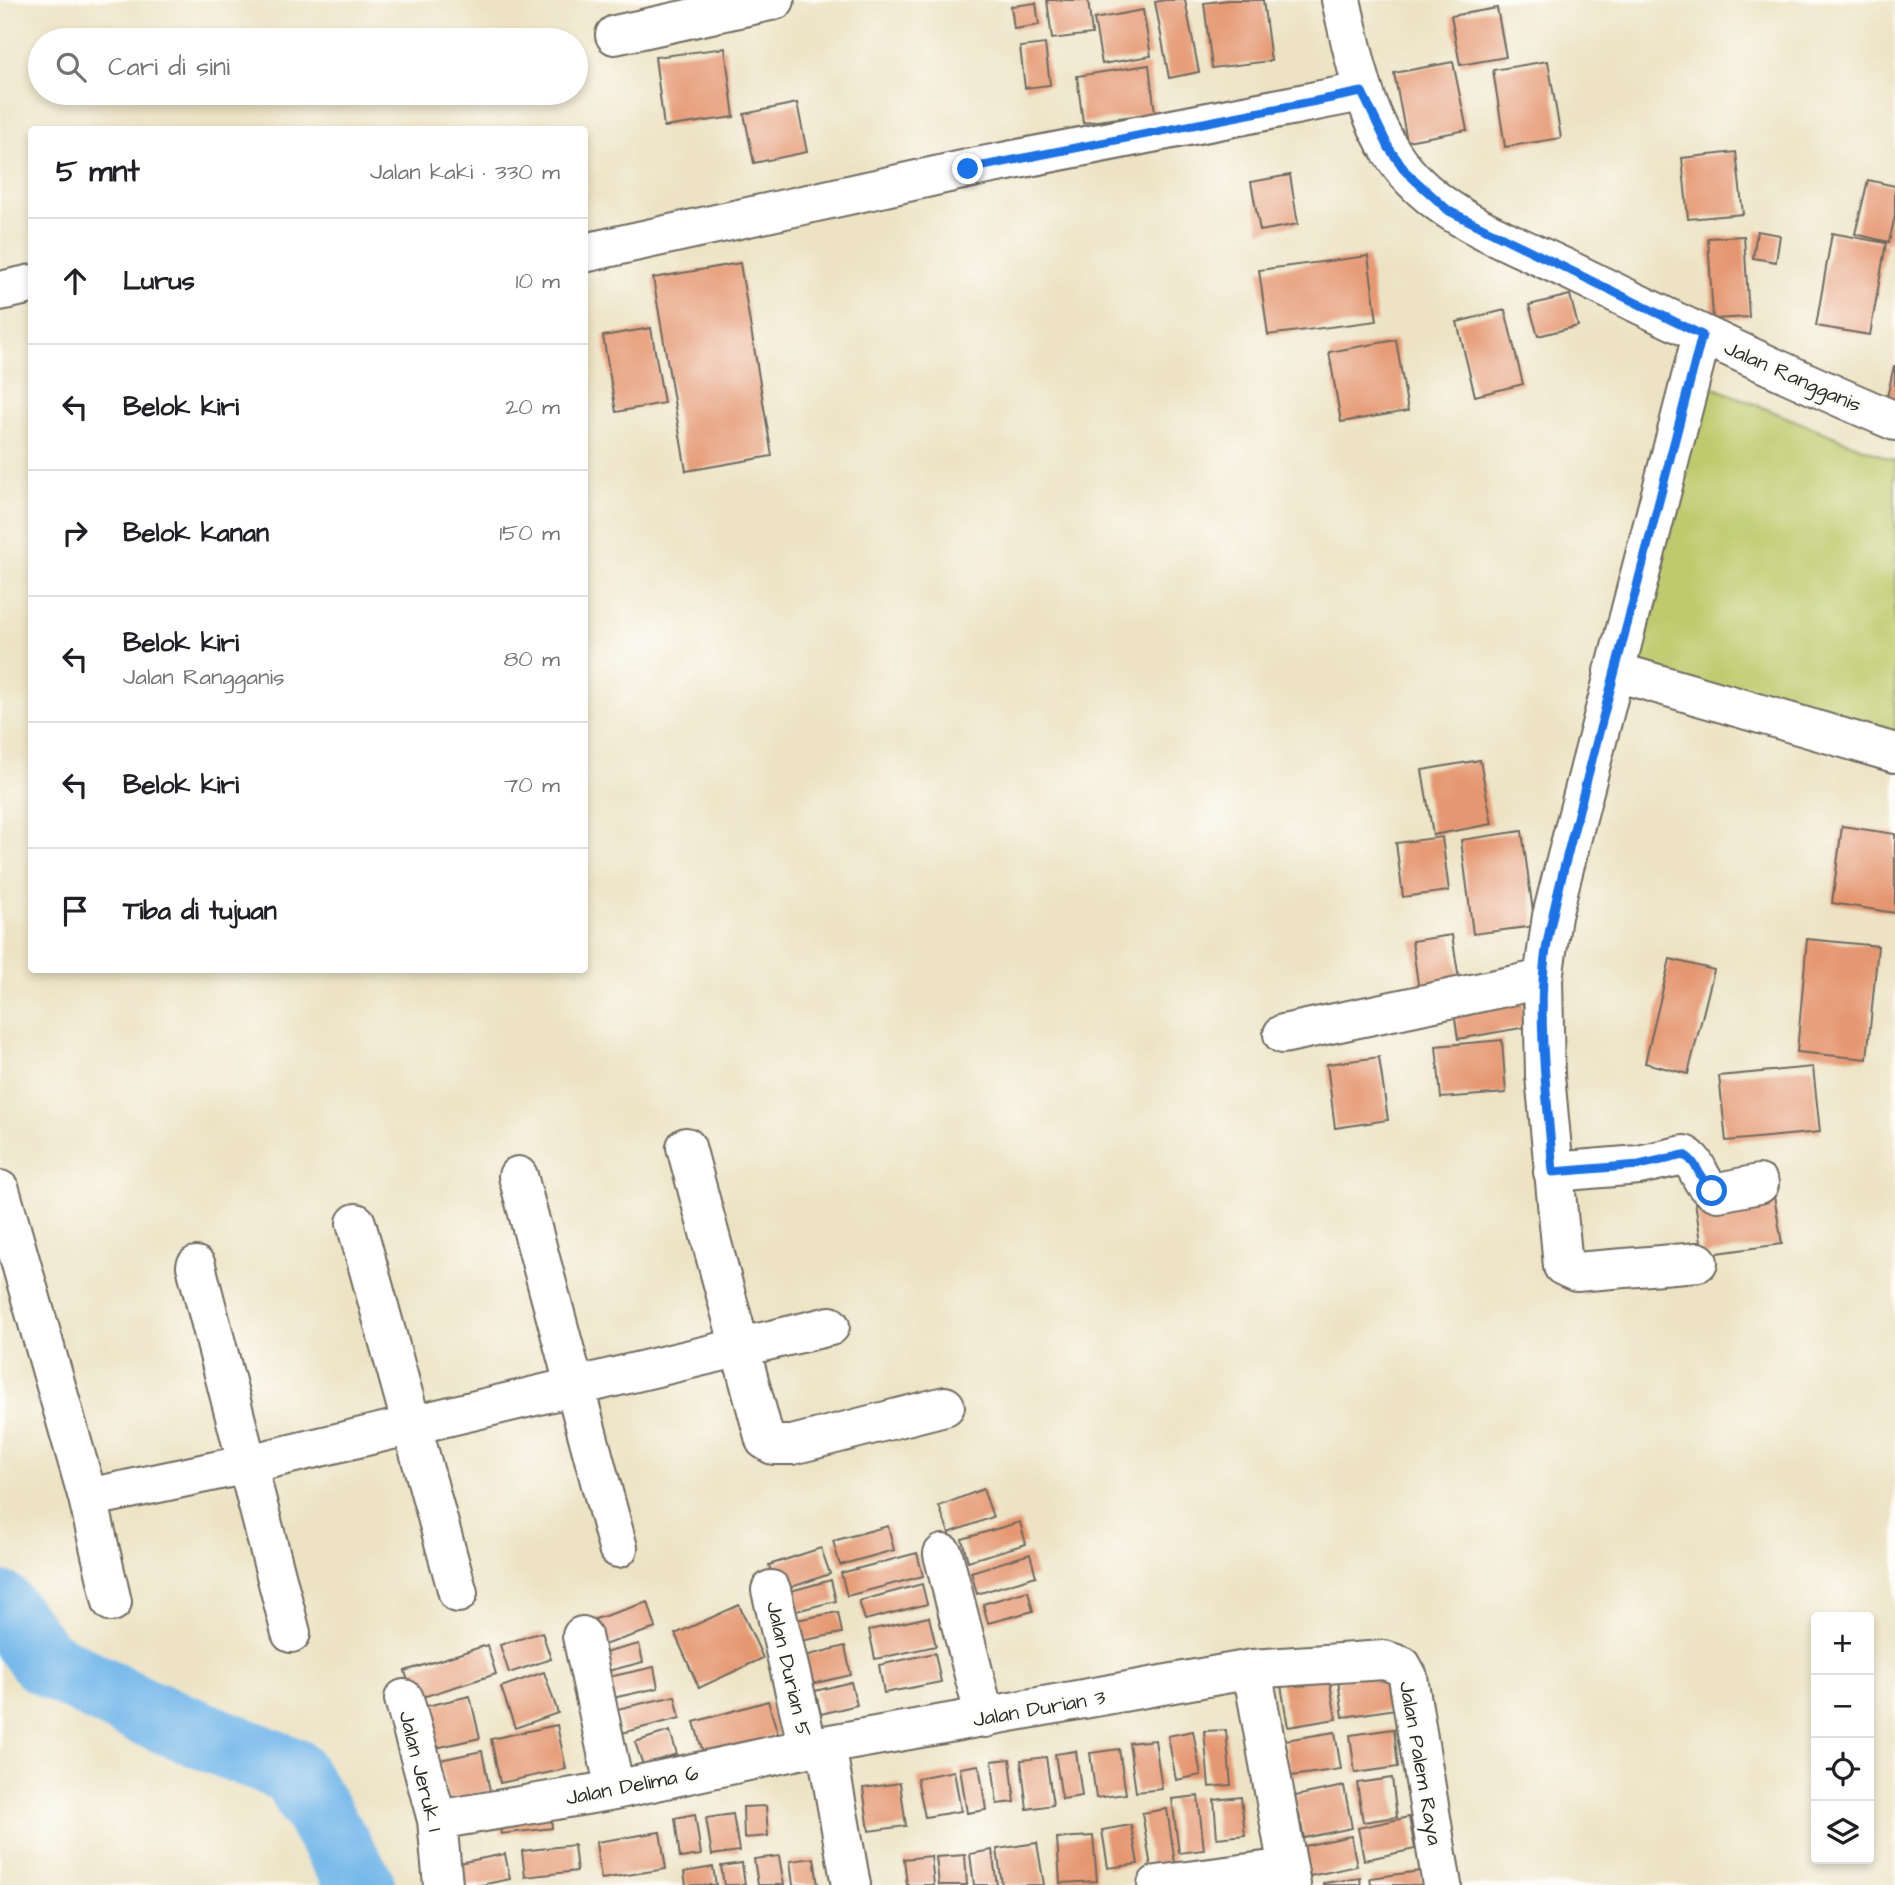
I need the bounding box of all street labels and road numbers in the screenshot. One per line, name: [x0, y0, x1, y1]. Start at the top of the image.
street label: Jalan Rangganis: [1719, 333, 1866, 422]
street label: Jalan Durian 5: [759, 1599, 818, 1740]
street label: Jalan Palem Raya: [1390, 1679, 1449, 1848]
street label: Jalan Durian 3: [971, 1683, 1108, 1734]
street label: Jalan Jeruk 1: [392, 1708, 450, 1835]
street label: Jalan Delima 6: [563, 1758, 701, 1813]

